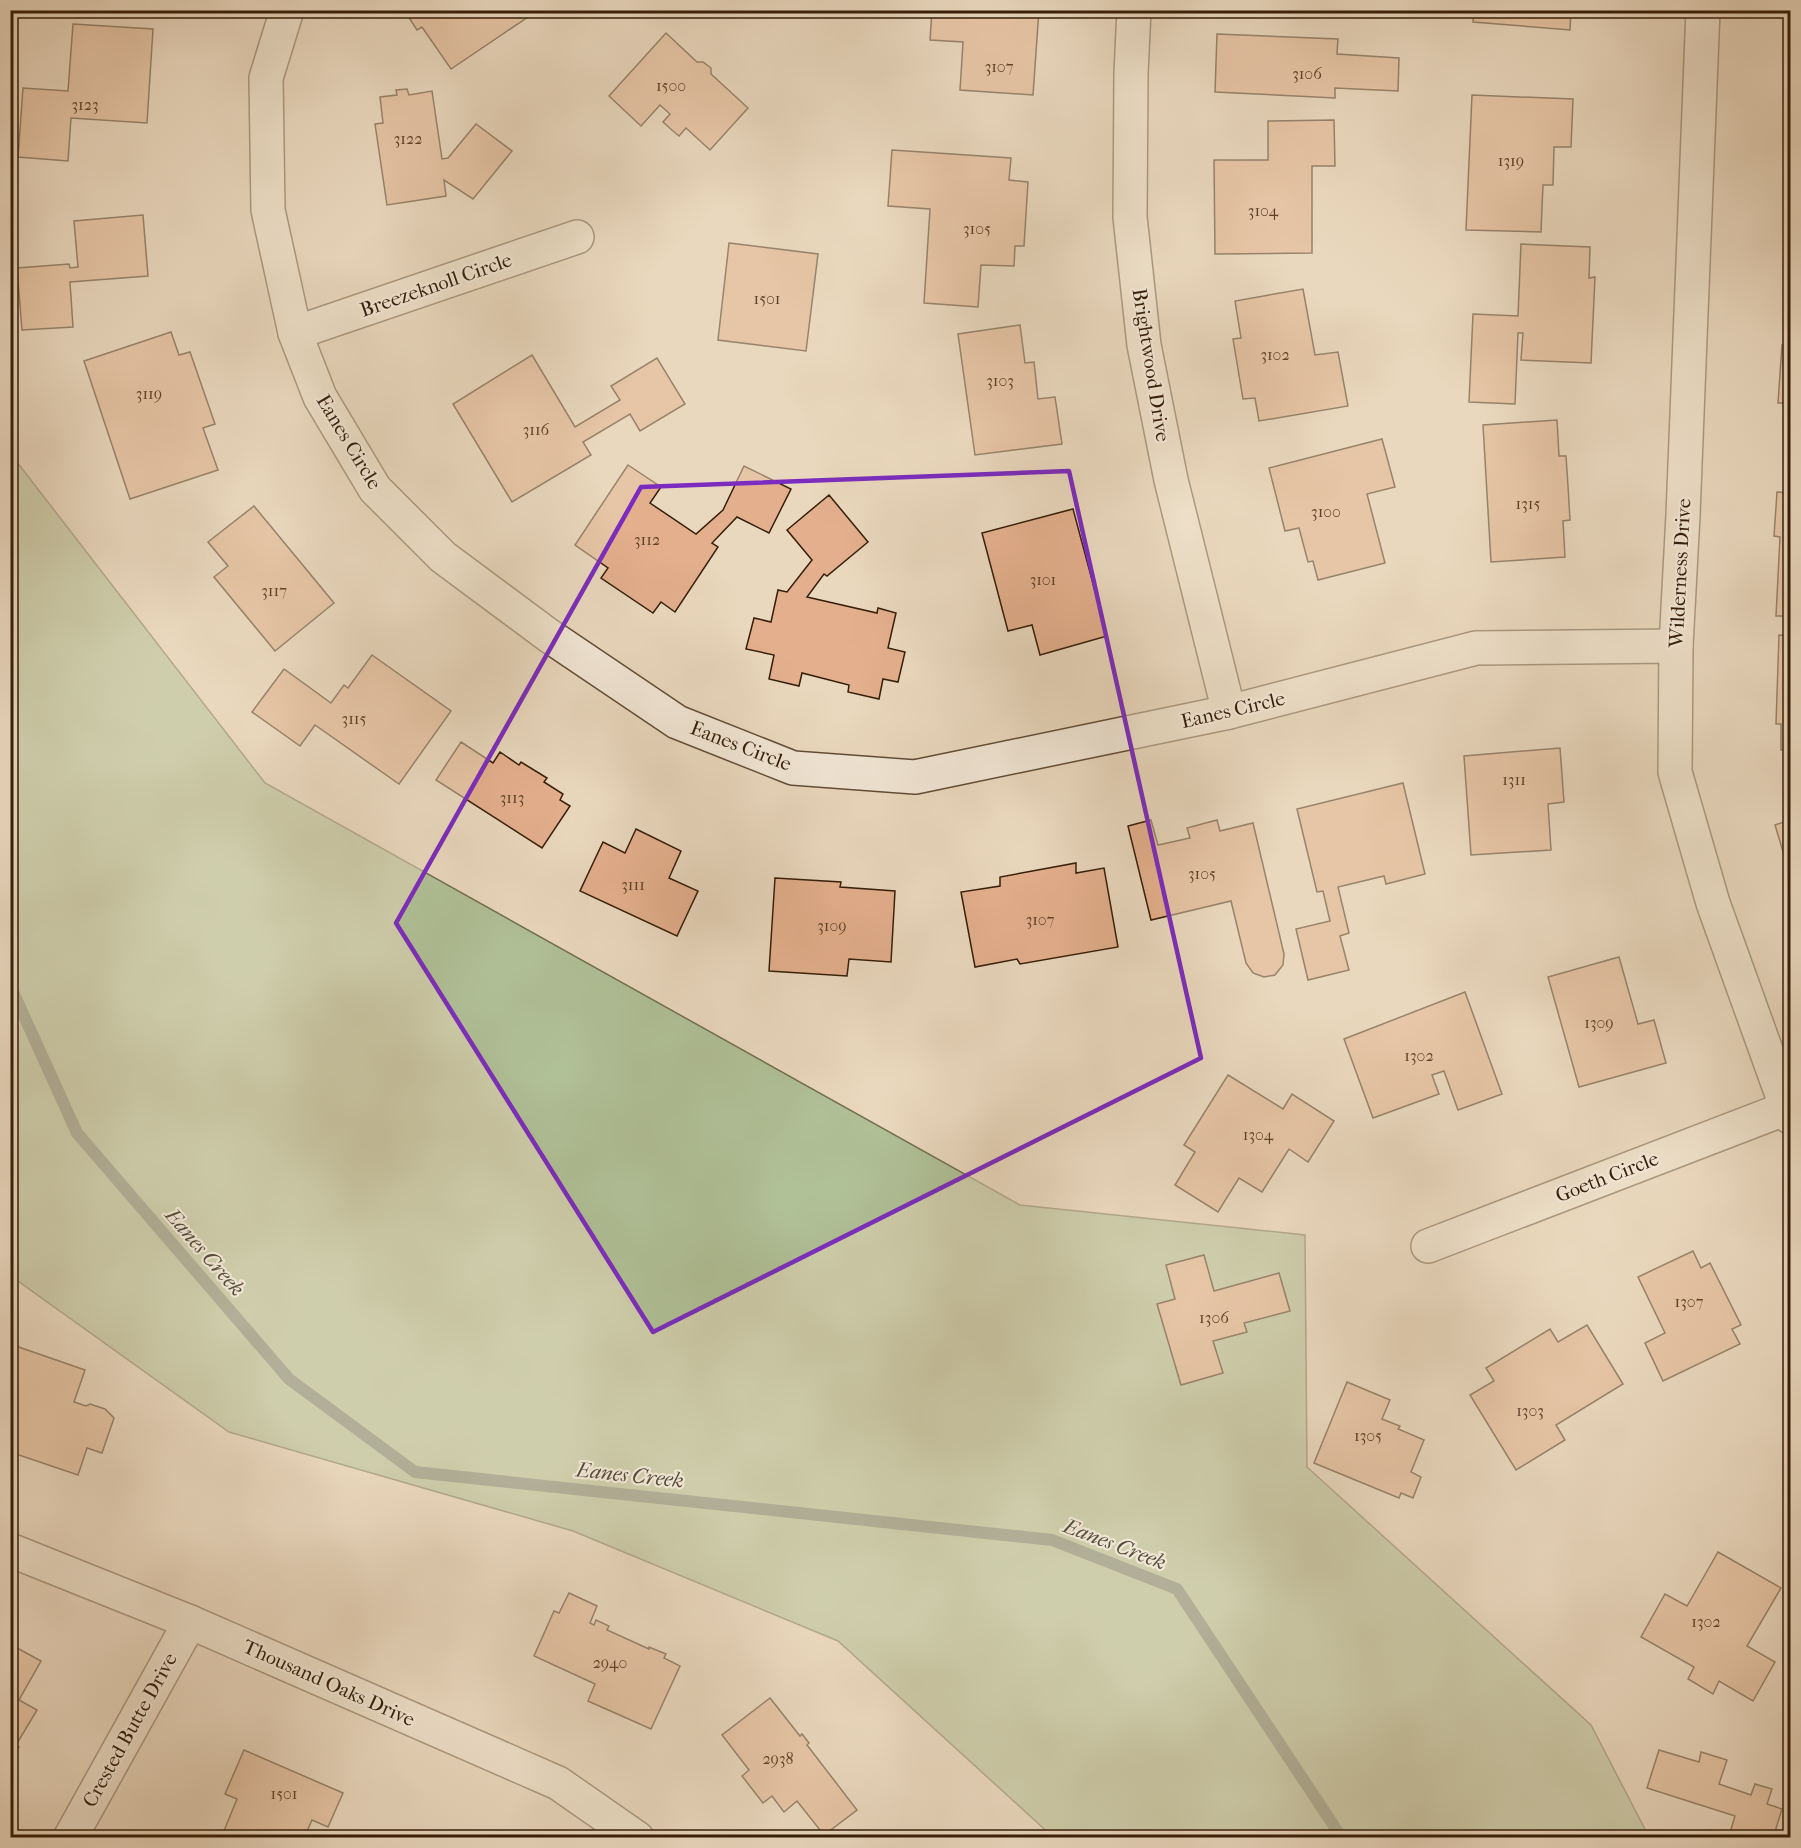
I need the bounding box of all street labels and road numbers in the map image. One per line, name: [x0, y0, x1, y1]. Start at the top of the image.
street label: Breezeknoll Circle: [357, 248, 515, 322]
street label: Brightwood Drive: [1128, 287, 1175, 443]
street label: Eanes Circle: [312, 391, 386, 494]
street label: Wilderness Drive: [1665, 498, 1695, 649]
street label: Eanes Circle: [1179, 687, 1287, 733]
street label: Eanes Circle: [687, 716, 795, 776]
street label: Goeth Circle: [1552, 1147, 1662, 1207]
street label: Thousand Oaks Drive: [240, 1635, 418, 1731]
street label: Crested Butte Drive: [78, 1649, 182, 1811]

